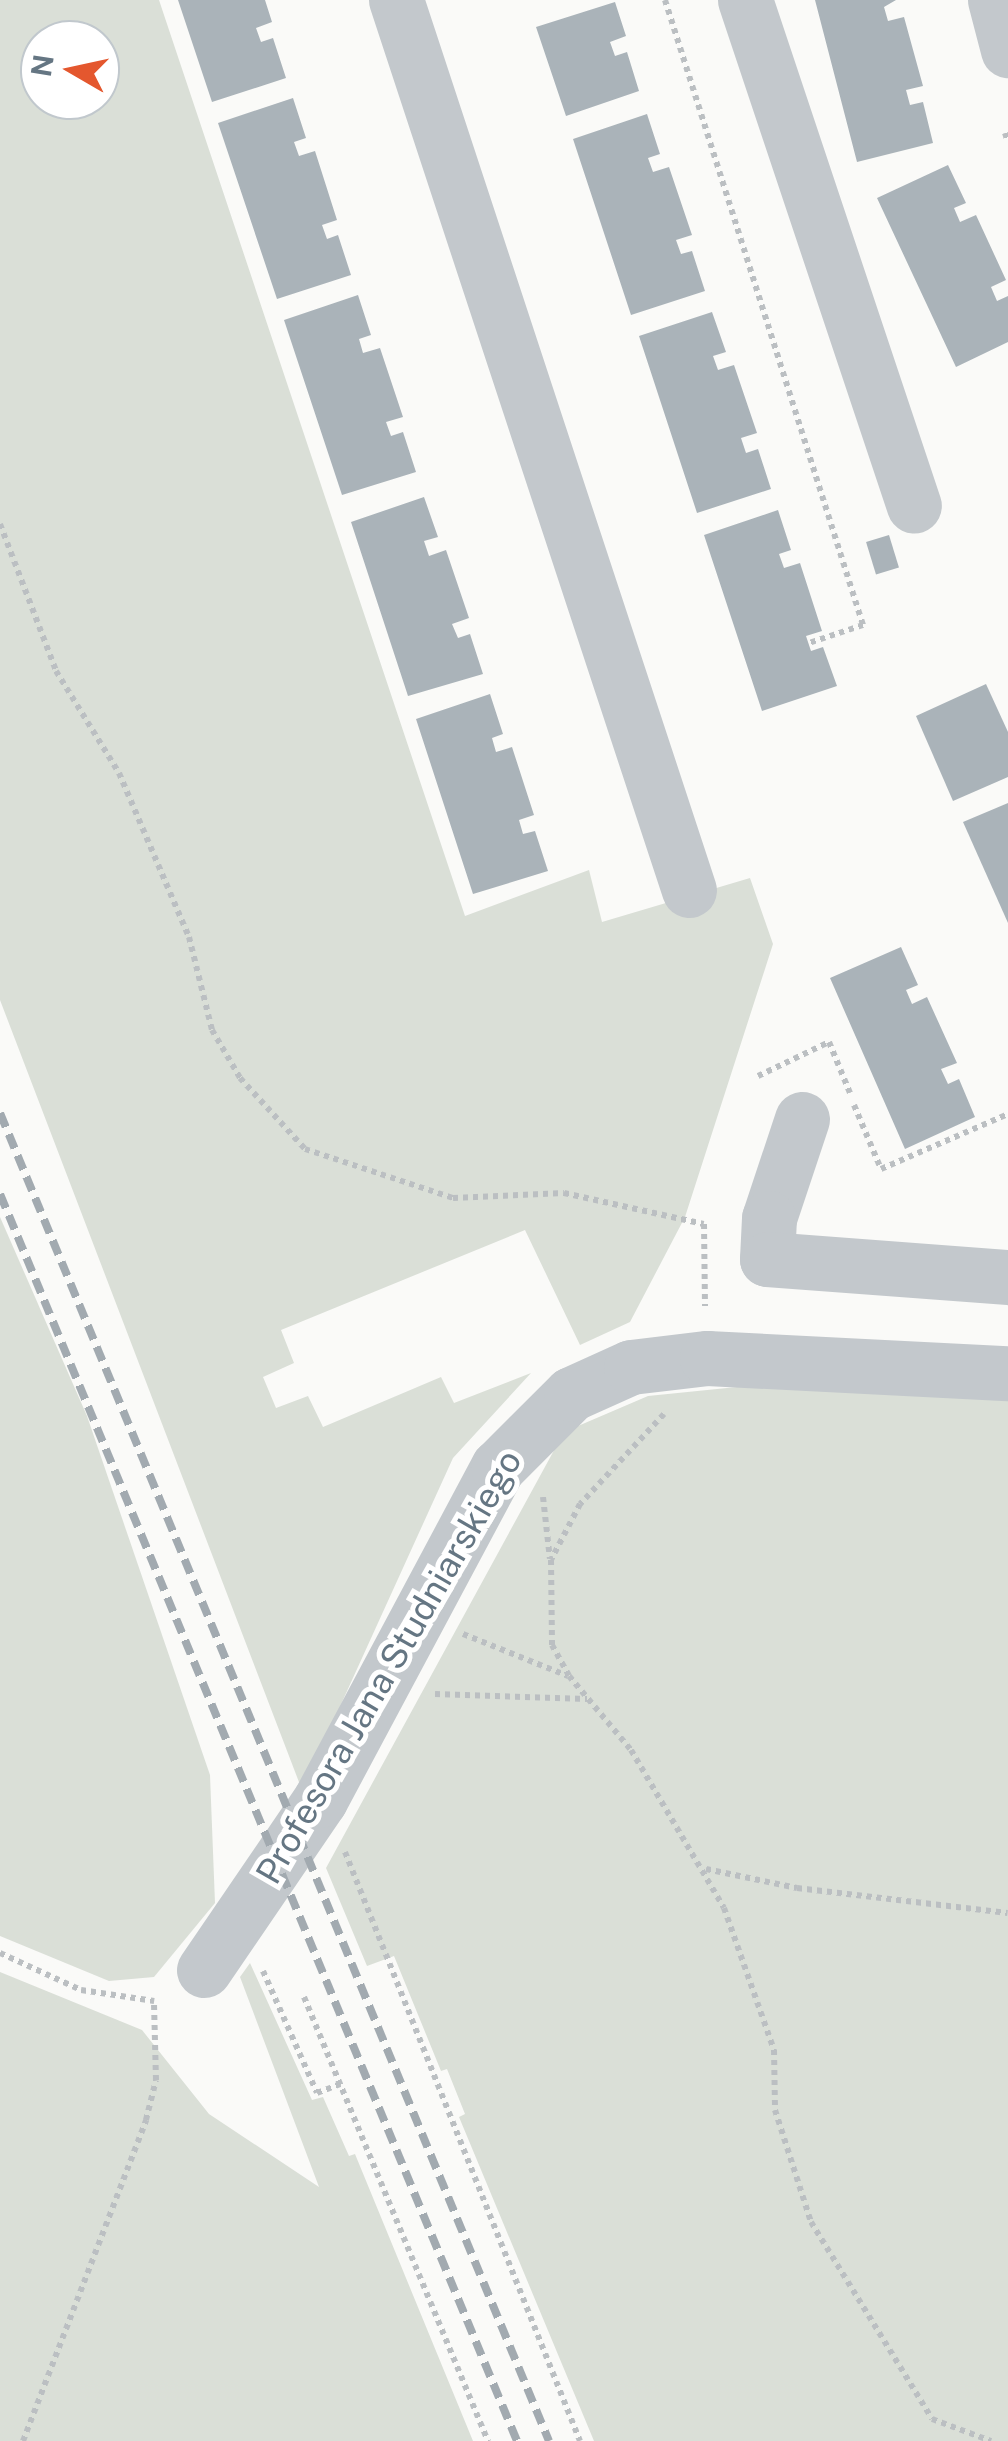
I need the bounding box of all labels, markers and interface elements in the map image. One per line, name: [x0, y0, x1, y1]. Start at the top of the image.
north arrow: [20, 20, 120, 120]
text: N: [24, 52, 60, 79]
street label: Profesora Jana Studniarskiego: [247, 1443, 531, 1891]

